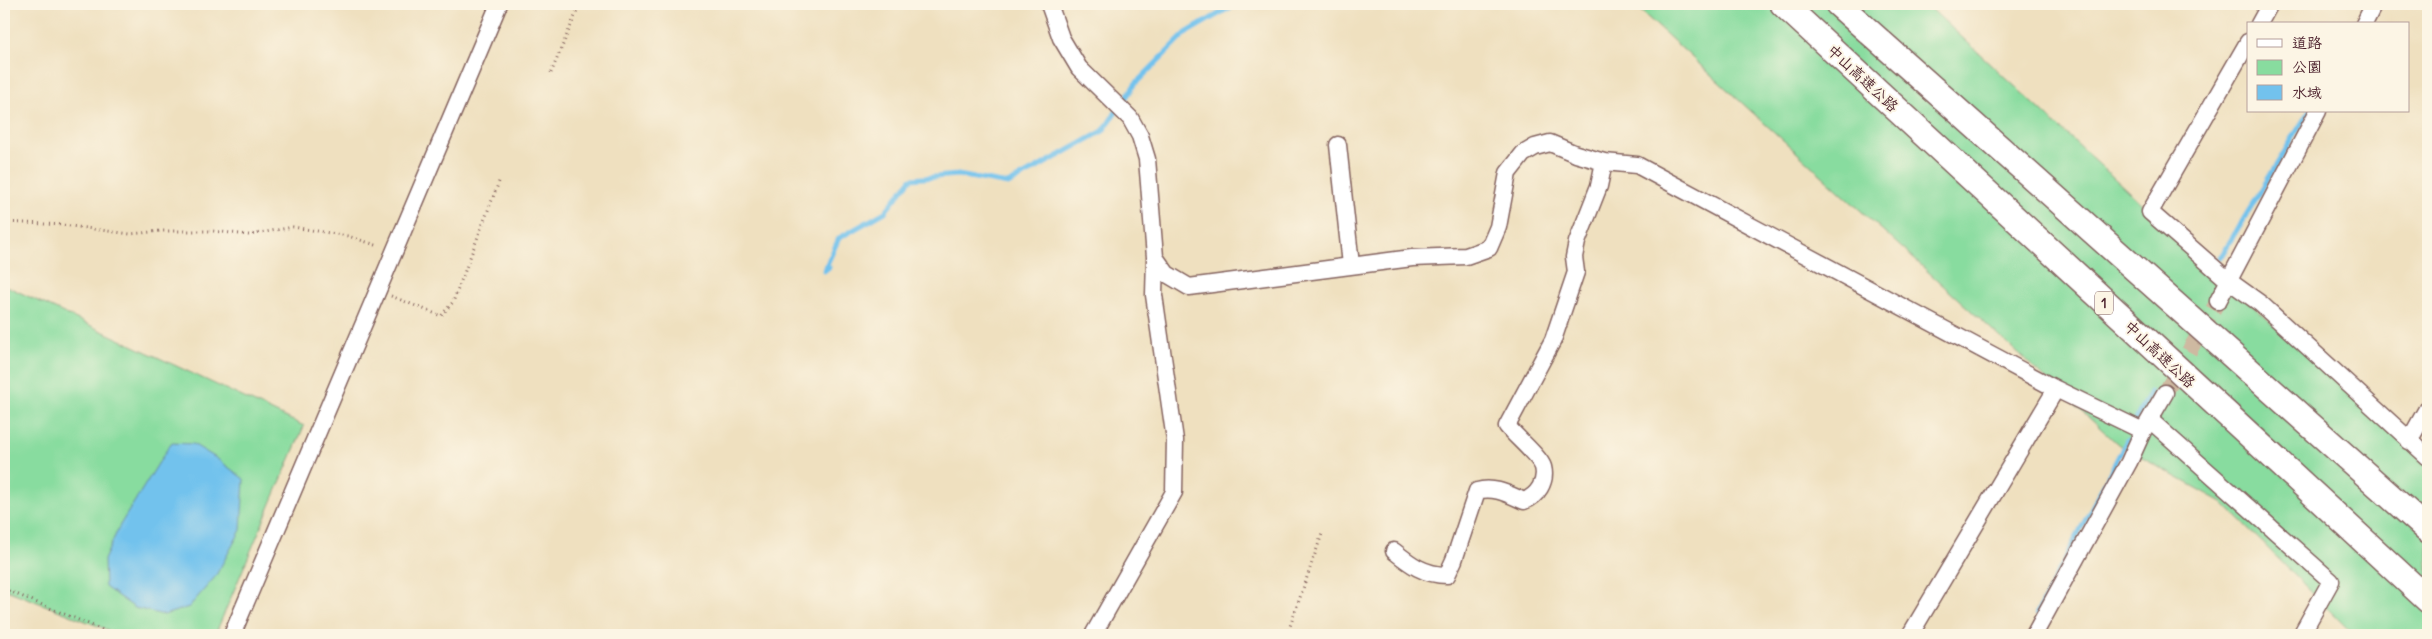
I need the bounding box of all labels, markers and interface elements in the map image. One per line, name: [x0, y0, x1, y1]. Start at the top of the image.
legend: [2247, 22, 2410, 112]
text: 道路: [2292, 33, 2322, 52]
street label: 中山高速公路: [1824, 40, 1902, 116]
text: 公園: [2292, 57, 2322, 76]
text: 水域: [2292, 83, 2322, 102]
road number: 1: [2095, 292, 2113, 314]
street label: 中山高速公路: [2121, 316, 2199, 392]

